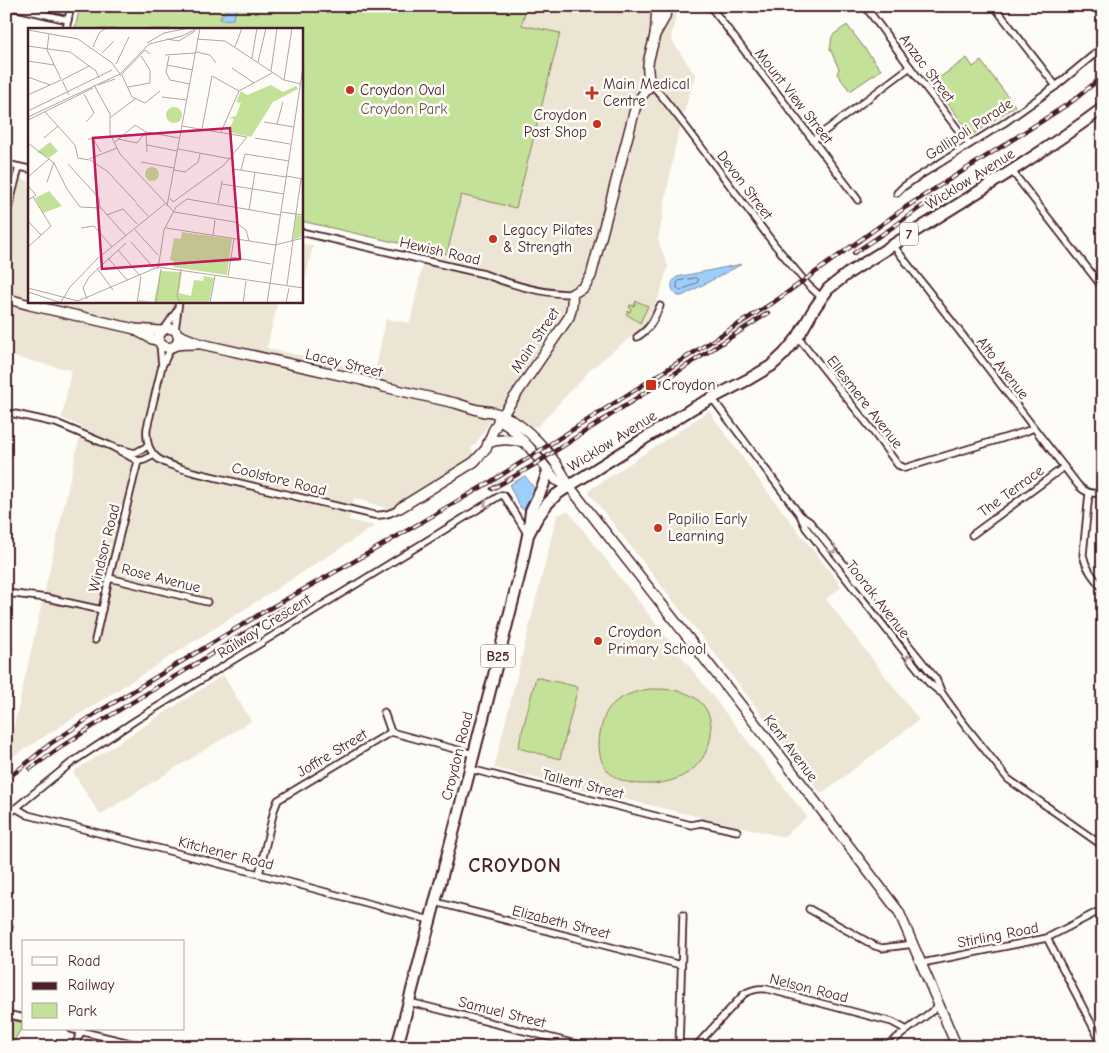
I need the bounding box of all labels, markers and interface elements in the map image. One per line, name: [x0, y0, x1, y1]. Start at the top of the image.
inset map: [28, 28, 302, 302]
street label: Anzac Street: [896, 30, 959, 106]
street label: Mount View Street: [751, 45, 837, 148]
place label: Main Medical Centre: [603, 75, 690, 110]
place label: Croydon Oval: [360, 81, 445, 99]
marker: Croydon Oval: [344, 84, 356, 96]
marker: Main Medical Centre: [585, 86, 599, 100]
street label: Gallipoli Parade: [922, 94, 1016, 164]
park label: Croydon Park: [360, 100, 448, 118]
place label: Croydon Post Shop: [524, 106, 587, 141]
marker: Croydon Post Shop: [591, 118, 603, 130]
street label: Wicklow Avenue: [922, 144, 1018, 214]
street label: Devon Street: [713, 147, 777, 224]
place label: Legacy Pilates & Strength: [503, 221, 593, 256]
road number: 7: [900, 222, 918, 245]
street label: Hewish Road: [398, 233, 482, 269]
marker: Legacy Pilates & Strength: [487, 233, 499, 245]
street label: Main Street: [507, 303, 564, 376]
street label: Alto Avenue: [973, 333, 1033, 403]
street label: Lacey Street: [303, 345, 385, 381]
street label: Ellesmere Avenue: [823, 352, 907, 453]
place label: Croydon: [662, 376, 715, 394]
marker: Croydon: [644, 378, 658, 392]
street label: Wicklow Avenue: [564, 406, 660, 476]
street label: Coolstore Road: [230, 459, 328, 499]
street label: The Terrace: [975, 461, 1048, 521]
one-way arrow: [483, 497, 492, 507]
street label: Windsor Road: [84, 502, 124, 594]
place label: Papilio Early Learning: [668, 510, 748, 545]
marker: Papilio Early Learning: [652, 522, 664, 534]
one-way arrow: [827, 544, 835, 553]
street label: Toorak Avenue: [842, 557, 914, 642]
street label: Rose Avenue: [120, 559, 203, 597]
street label: Railway Crescent: [214, 590, 315, 662]
place label: Croydon Primary School: [608, 623, 706, 658]
marker: Croydon Primary School: [592, 635, 604, 647]
road number: B25: [480, 644, 516, 668]
one-way arrow: [906, 655, 914, 664]
street label: Croydon Road: [437, 710, 477, 802]
street label: Kent Avenue: [760, 711, 822, 785]
street label: Joffre Street: [294, 725, 371, 781]
street label: Tallent Street: [540, 765, 626, 803]
street label: Kitchener Road: [176, 832, 276, 874]
district label: CROYDON: [468, 854, 562, 877]
street label: Elizabeth Street: [510, 901, 612, 943]
street label: Stirling Road: [956, 918, 1040, 952]
legend: [22, 940, 185, 1030]
text: Road: [68, 952, 100, 970]
street label: Nelson Road: [768, 970, 850, 1006]
text: Railway: [68, 976, 115, 994]
street label: Samuel Street: [456, 992, 548, 1032]
text: Park: [68, 1002, 97, 1020]

